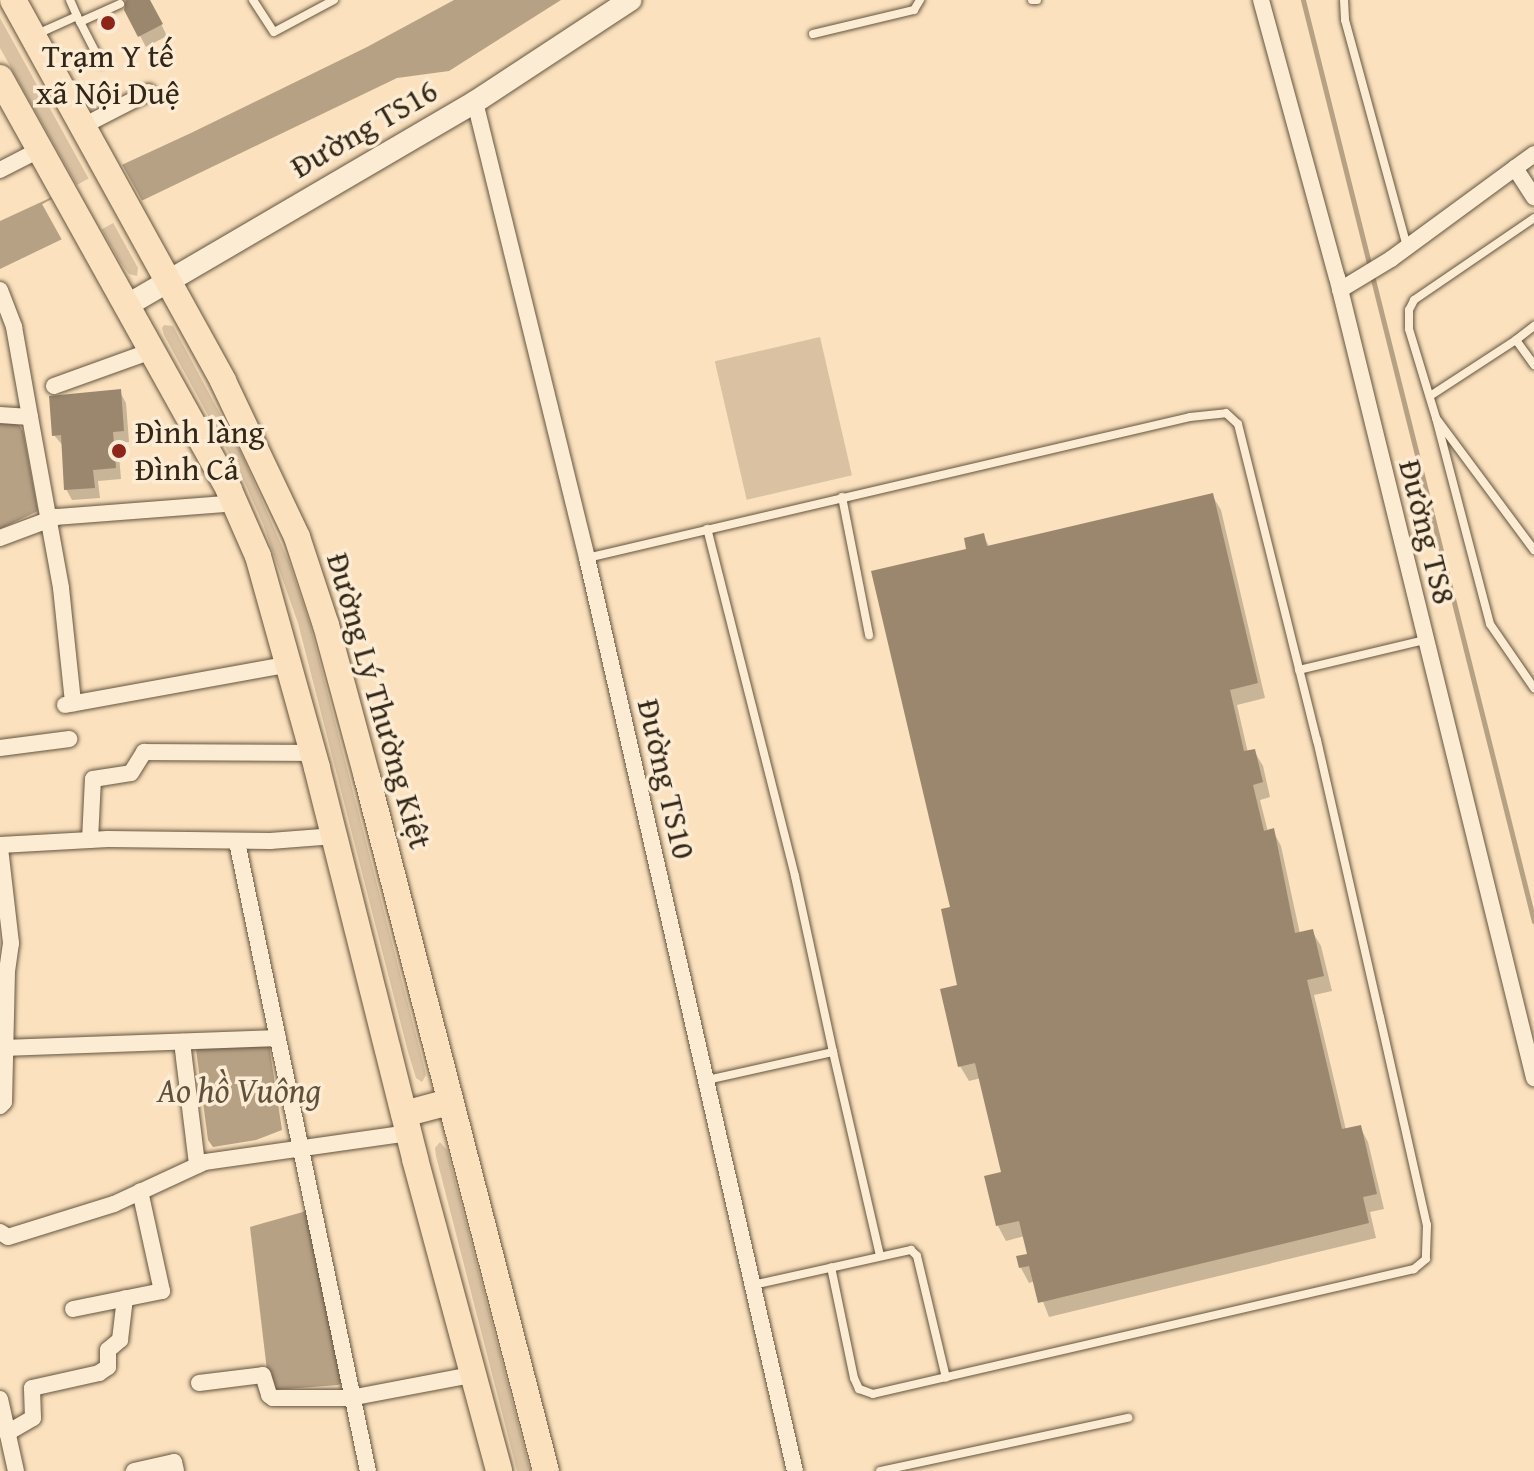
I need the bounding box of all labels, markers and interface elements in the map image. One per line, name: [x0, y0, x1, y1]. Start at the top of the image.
marker: Trạm Y tế xã Nội Duệ: [97, 12, 119, 34]
place label: Trạm Y tế xã Nội Duệ: [36, 38, 180, 113]
street label: Đường TS16: [284, 72, 444, 186]
place label: Đình làng Đình Cả: [135, 414, 264, 489]
marker: Đình làng Đình Cả: [110, 442, 128, 460]
street label: Đường TS8: [1391, 456, 1463, 608]
street label: Đường Lý Thường Kiệt: [318, 549, 440, 853]
street label: Đường TS10: [629, 695, 703, 863]
water label: Ao hồ Vuông: [157, 1070, 321, 1110]

